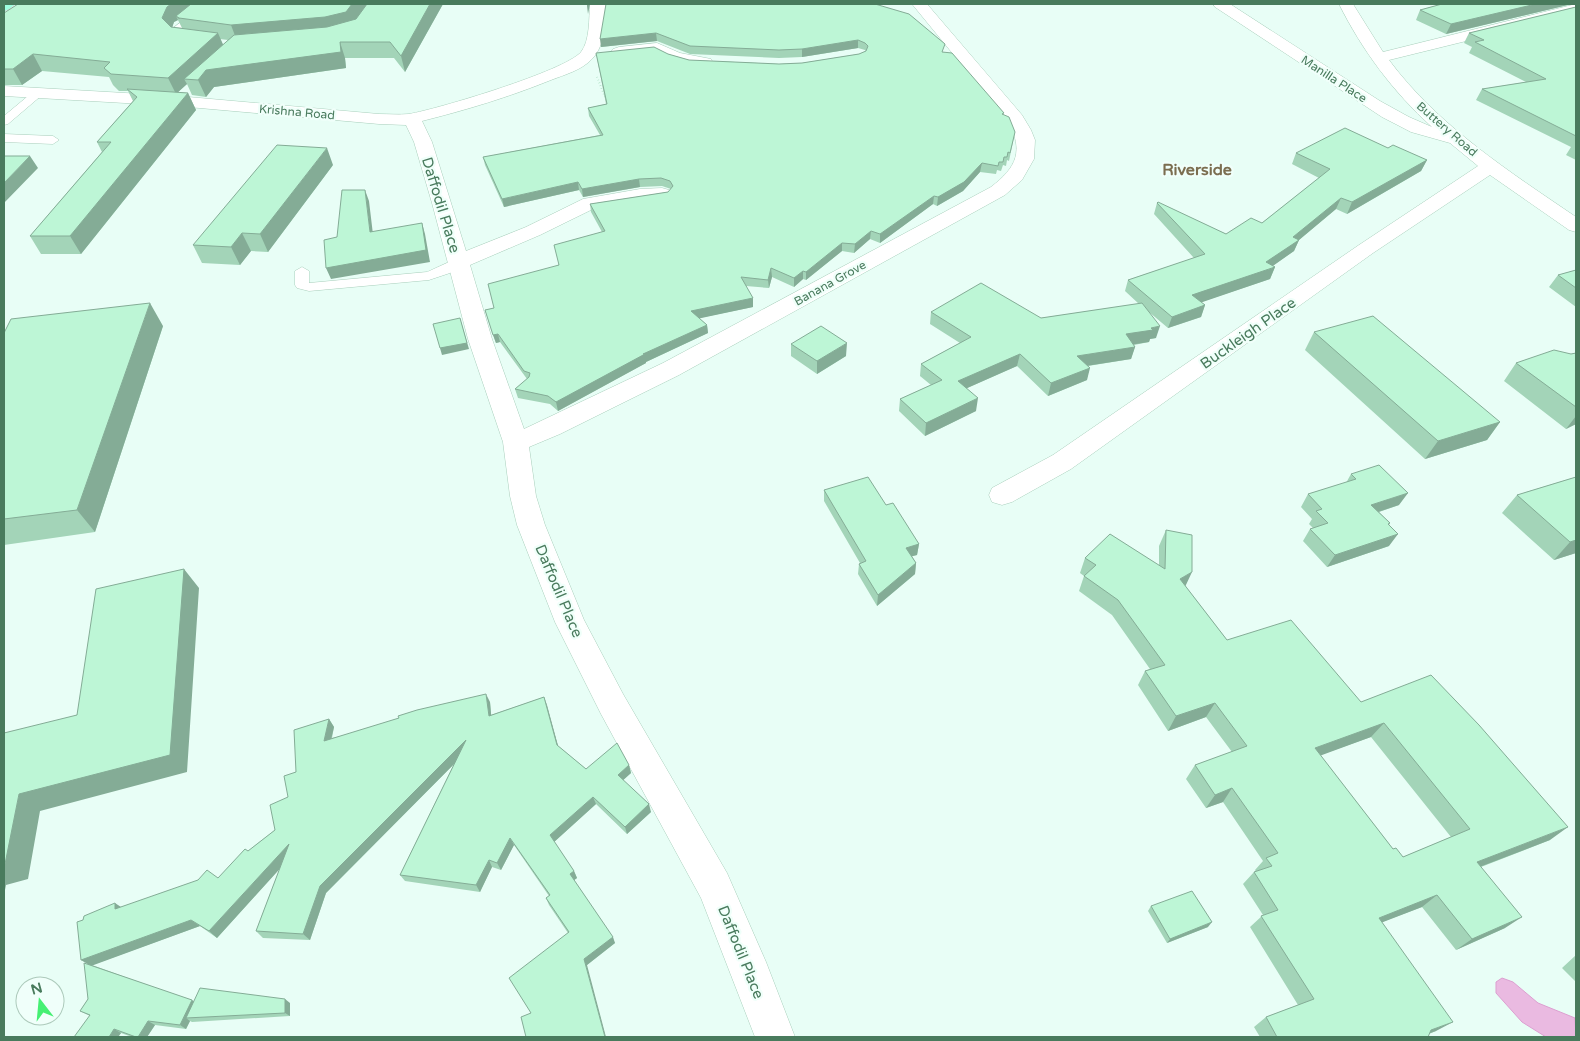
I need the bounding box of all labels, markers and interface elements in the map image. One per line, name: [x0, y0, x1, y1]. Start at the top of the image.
street label: Manilla Place: [1299, 53, 1370, 105]
street label: Buttery Road: [1414, 99, 1480, 159]
street label: Krishna Road: [259, 102, 335, 122]
street label: Daffodil Place: [418, 155, 464, 255]
district label: Riverside: [1162, 160, 1232, 180]
street label: Banana Grove: [792, 257, 869, 309]
street label: Buckleigh Place: [1197, 293, 1299, 373]
street label: Daffodil Place: [531, 542, 587, 640]
street label: Daffodil Place: [714, 903, 768, 1001]
north arrow: [15, 976, 65, 1026]
text: N: [29, 979, 44, 999]

